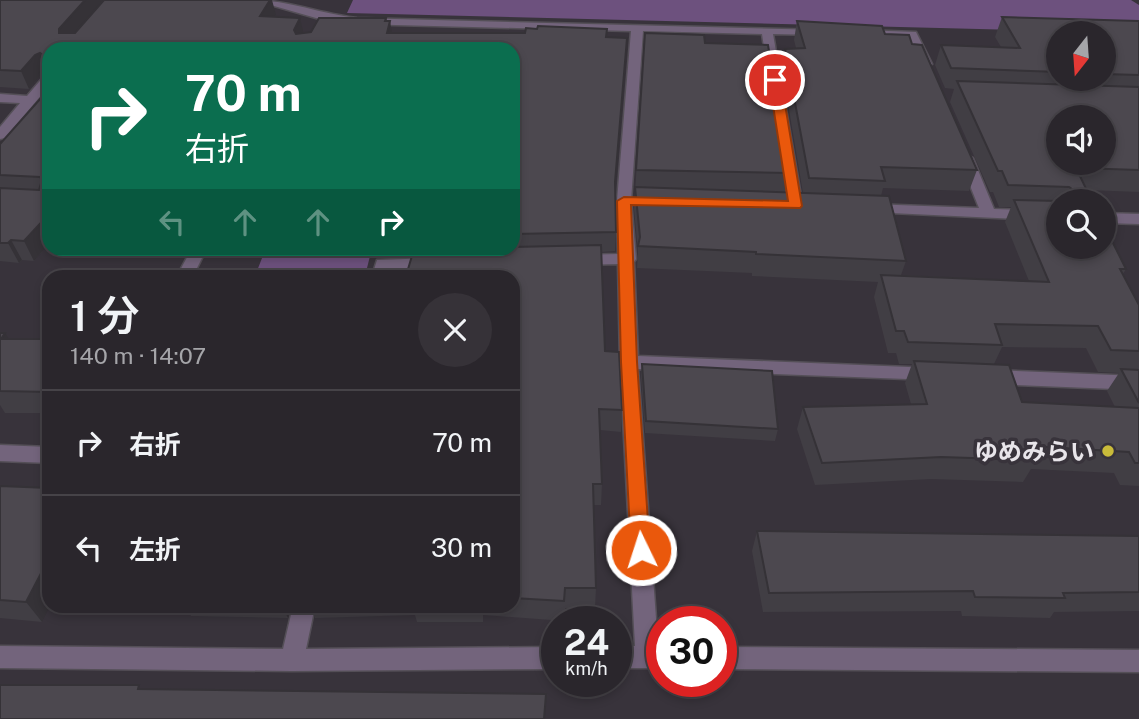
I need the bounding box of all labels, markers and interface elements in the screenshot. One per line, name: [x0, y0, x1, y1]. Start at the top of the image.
north arrow: [1046, 21, 1116, 91]
map controls: [1046, 21, 1116, 259]
pin: [745, 50, 805, 110]
icon: arrive: [756, 61, 794, 99]
text: 70 m: [185, 64, 302, 122]
icon: right: [70, 70, 161, 161]
button: sound: [1046, 105, 1116, 175]
text: 右折: [185, 130, 249, 167]
button: search: [1046, 189, 1116, 259]
icon: left: [153, 203, 191, 241]
icon: ahead: [226, 203, 264, 241]
icon: ahead: [299, 203, 337, 241]
icon: right: [372, 203, 410, 241]
text: 1 分: [70, 291, 139, 340]
button: close: [418, 293, 492, 367]
text: 140 m · 14:07: [70, 342, 206, 369]
icon: right: [70, 424, 108, 462]
text: 70 m: [432, 427, 492, 458]
text: 右折: [129, 429, 181, 460]
place label: ゆめみらい: [974, 437, 1094, 465]
marker: ゆめみらい: [1100, 443, 1116, 459]
position arrow: [604, 513, 678, 587]
icon: left: [70, 529, 108, 567]
text: 30 m: [431, 532, 492, 563]
text: 左折: [129, 534, 181, 565]
speed limit sign: 30: [646, 606, 737, 697]
text: 24: [564, 622, 609, 663]
text: km/h: [565, 658, 608, 679]

